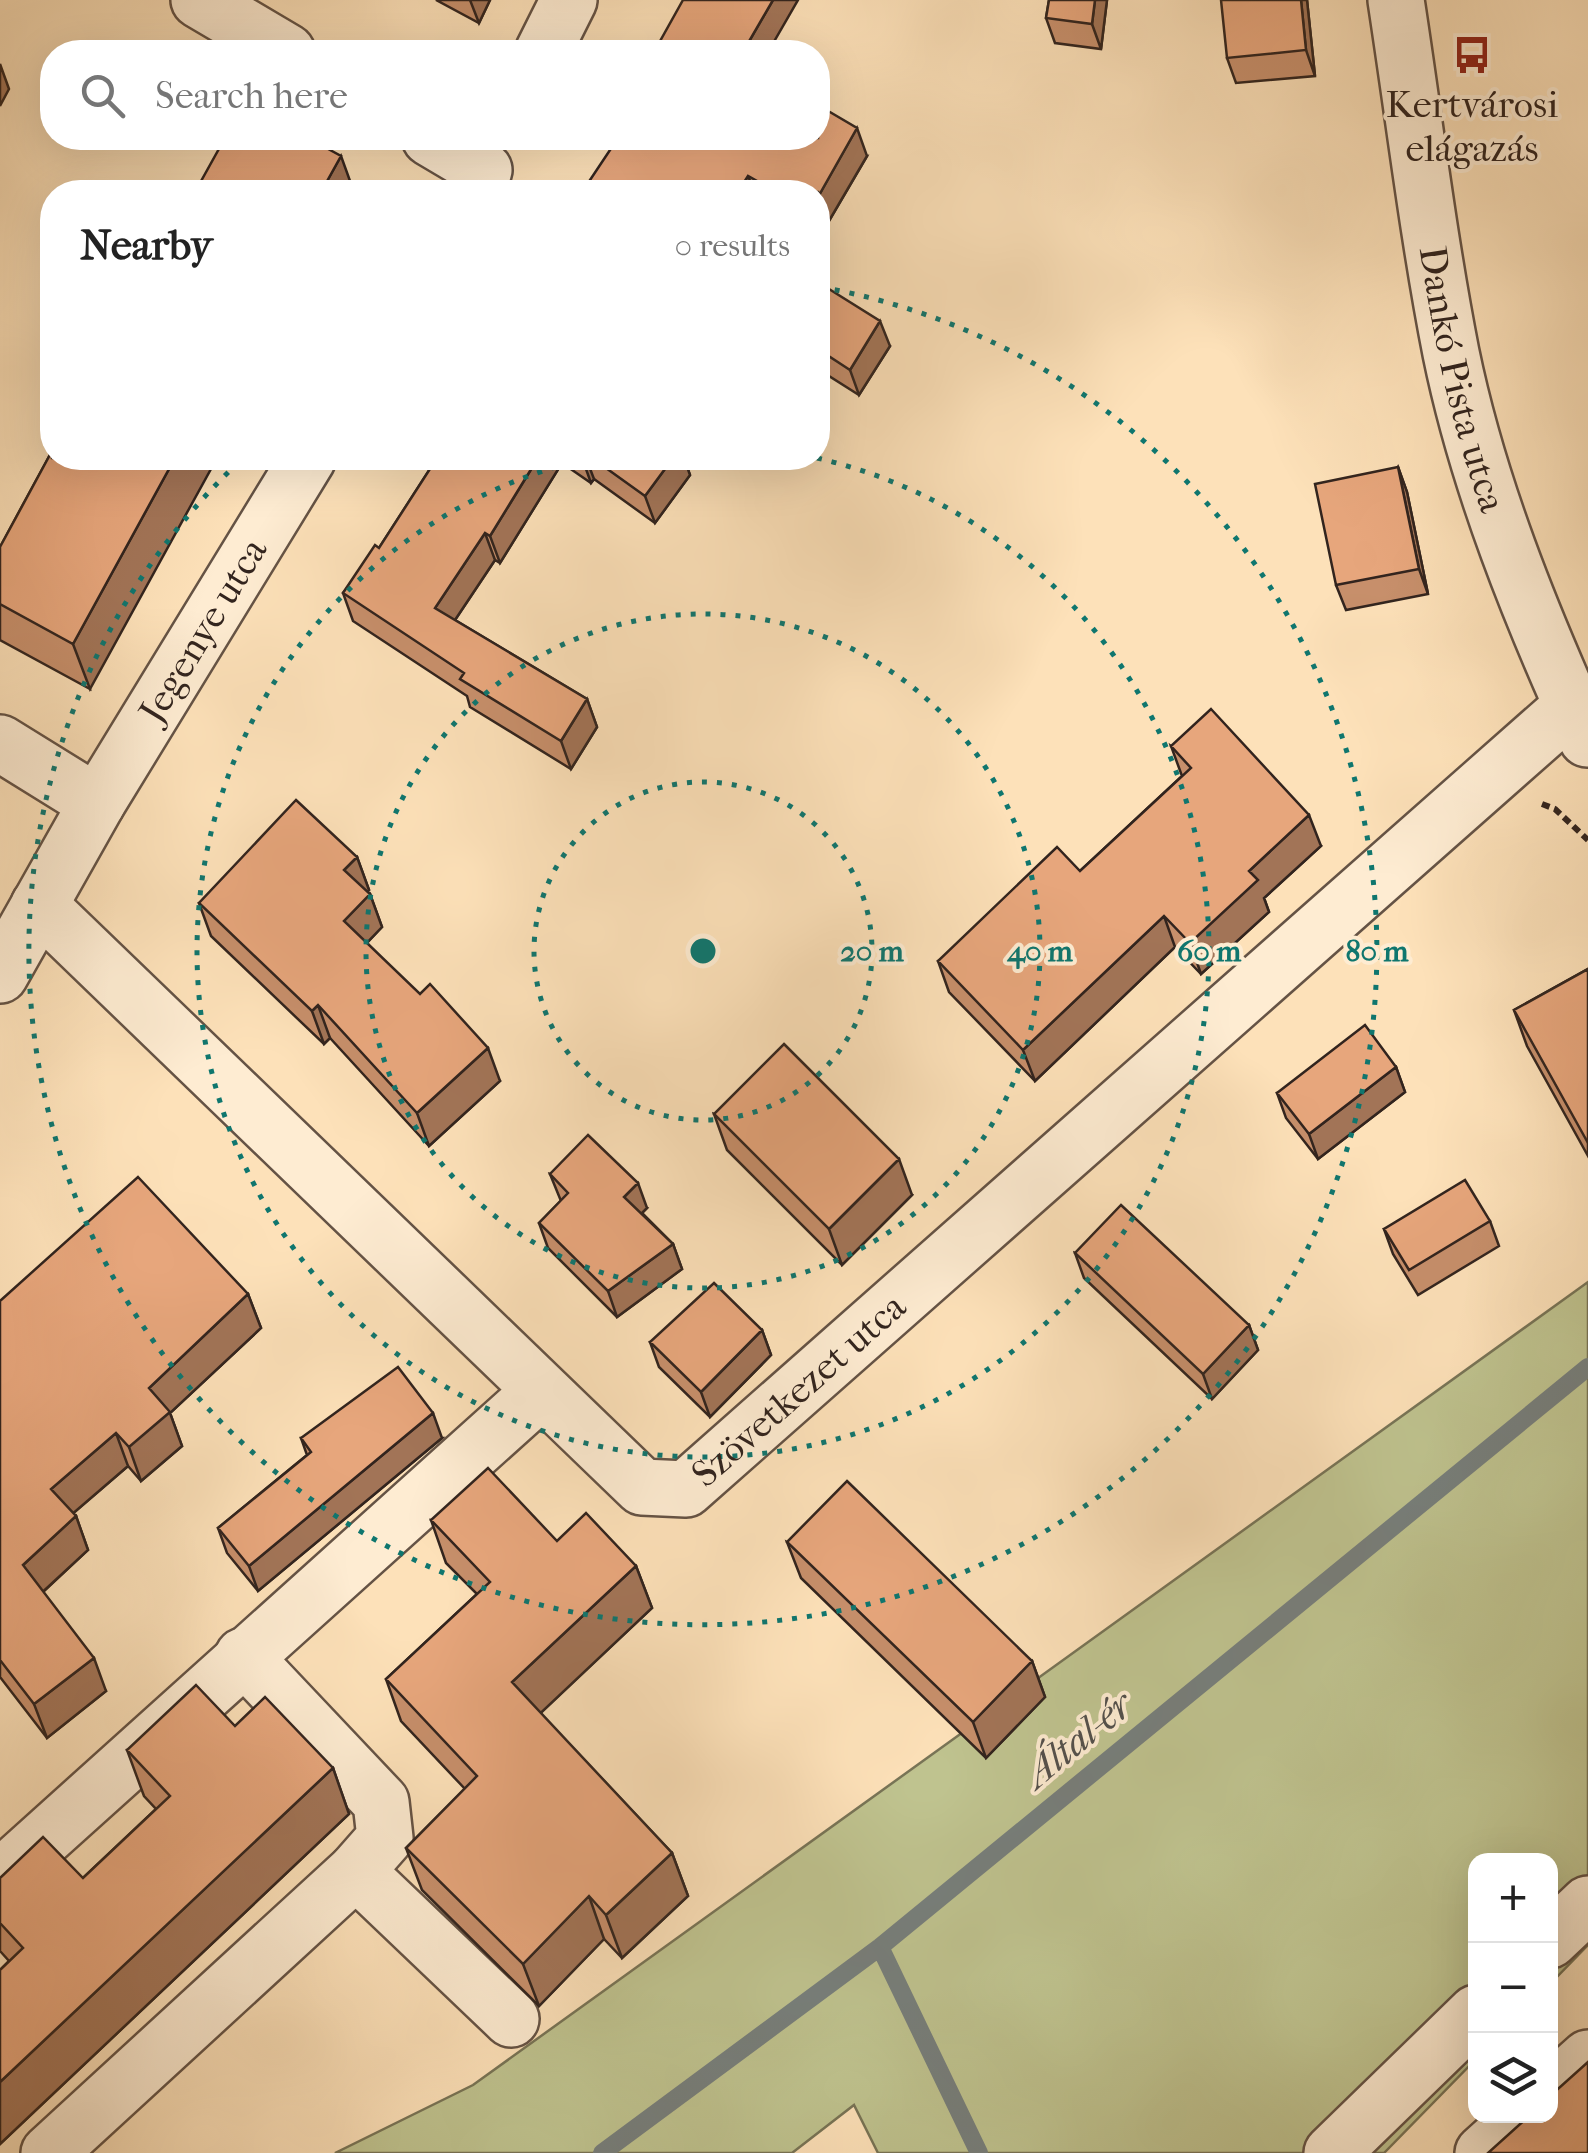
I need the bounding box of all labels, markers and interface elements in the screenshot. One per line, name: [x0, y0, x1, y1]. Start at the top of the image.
bus stop icon: Kertvárosi elágazás: [1451, 34, 1493, 76]
search box: [40, 40, 830, 150]
icon: search: [75, 68, 130, 123]
text: Search here: [155, 73, 348, 118]
place label: Kertvárosi elágazás: [1386, 82, 1558, 171]
text: Nearby: [80, 221, 212, 270]
text: 0 results: [674, 227, 790, 264]
street label: Dankó Pista utca: [1410, 243, 1516, 518]
street label: Jegenye utca: [128, 529, 276, 733]
centre of rings: [685, 933, 721, 969]
text: 20 m: [840, 934, 905, 969]
text: 40 m: [1006, 934, 1074, 970]
text: 60 m: [1177, 934, 1242, 969]
text: 80 m: [1345, 934, 1410, 969]
street label: Szövetkezet utca: [682, 1283, 915, 1496]
water label: Által-ér: [1010, 1679, 1144, 1799]
map controls: [1468, 1853, 1558, 2123]
button: +: [1468, 1853, 1558, 1943]
button: −: [1468, 1943, 1558, 2033]
button: layers: [1468, 2033, 1558, 2123]

